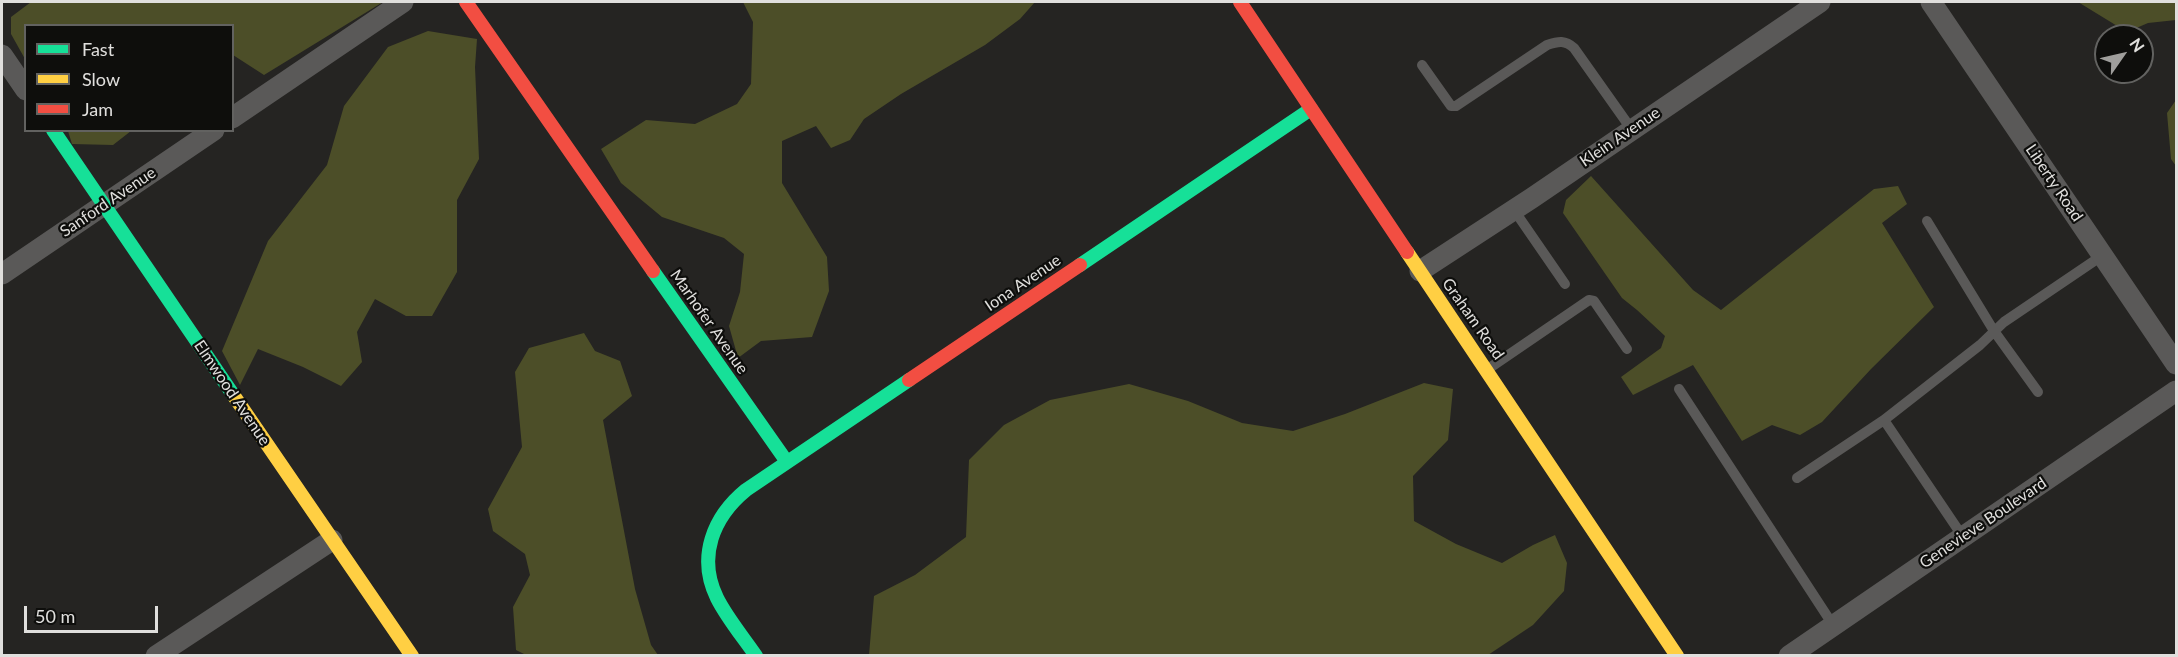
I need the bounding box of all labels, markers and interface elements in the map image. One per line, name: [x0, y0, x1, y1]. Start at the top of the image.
legend: [24, 24, 234, 132]
north arrow: [2094, 24, 2154, 84]
text: N: [2126, 34, 2149, 55]
text: Fast: [82, 38, 114, 60]
text: Slow: [82, 68, 120, 90]
text: Jam: [82, 98, 113, 120]
street label: Klein Avenue: [1576, 103, 1664, 171]
street label: Liberty Road: [2021, 141, 2087, 225]
street label: Sanford Avenue: [57, 163, 159, 241]
street label: Iona Avenue: [981, 251, 1065, 315]
street label: Marhofer Avenue: [666, 266, 752, 378]
street label: Graham Road: [1438, 275, 1508, 363]
street label: Elmwood Avenue: [190, 337, 274, 449]
street label: Genevieve Boulevard: [1916, 473, 2050, 573]
scale bar: [27, 594, 160, 632]
text: 50 m: [35, 605, 75, 627]

